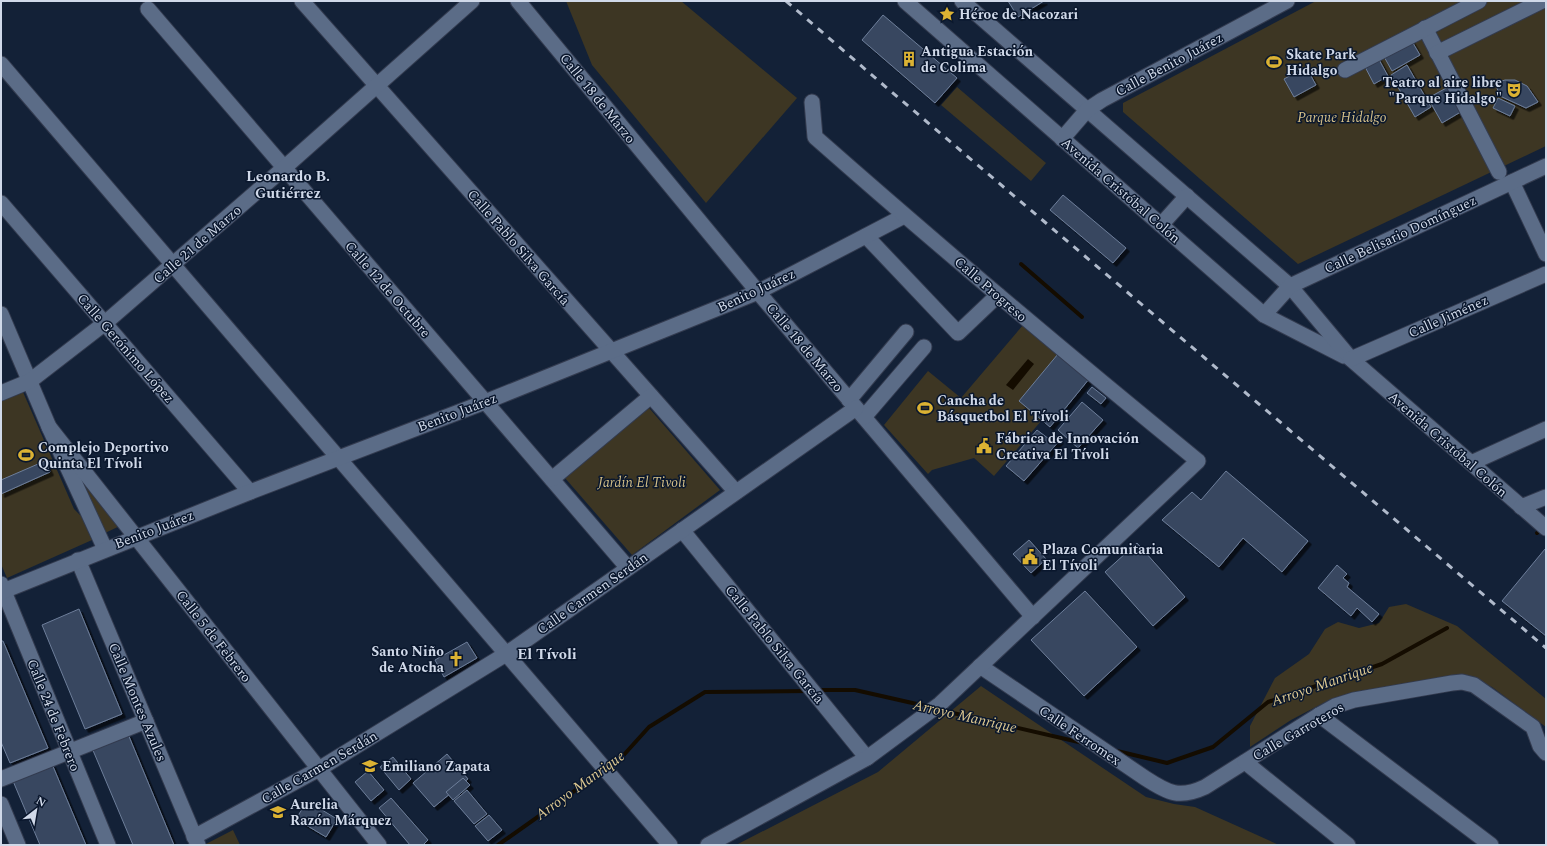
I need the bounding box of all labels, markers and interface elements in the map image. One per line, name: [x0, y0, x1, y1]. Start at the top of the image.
place label: Héroe de Nacozari: [959, 4, 1079, 25]
place icon: Héroe de Nacozari: [938, 5, 956, 23]
street label: Calle Benito Juárez: [1112, 27, 1227, 102]
place label: Antigua Estación de Colima: [921, 41, 1033, 78]
place label: Skate Park Hidalgo: [1286, 44, 1357, 81]
street label: Calle 18 de Marzo: [555, 49, 641, 148]
building icon: Antigua Estación de Colima: [900, 50, 918, 68]
sports icon: Skate Park Hidalgo: [1265, 53, 1283, 71]
place label: Teatro al aire libre "Parque Hidalgo": [1382, 72, 1502, 109]
theatre icon: Teatro al aire libre "Parque Hidalgo": [1505, 81, 1523, 99]
park label: Parque Hidalgo: [1297, 107, 1387, 128]
street label: Avenida Cristóbal Colón: [1056, 132, 1185, 248]
district label: Leonardo B. Gutiérrez: [246, 165, 330, 205]
street label: Calle Pablo Silva García: [462, 185, 575, 310]
street label: Calle Belisario Domínguez: [1321, 190, 1480, 279]
street label: Calle 21 de Marzo: [149, 200, 246, 289]
street label: Calle 12 de Octubre: [340, 236, 436, 342]
street label: Calle Progreso: [950, 252, 1032, 327]
street label: Benito Juárez: [714, 263, 799, 318]
street label: Calle Gerónimo López: [72, 289, 179, 408]
street label: Calle Jiménez: [1405, 289, 1492, 343]
street label: Calle 18 de Marzo: [761, 298, 848, 397]
street label: Avenida Cristóbal Colón: [1383, 386, 1512, 502]
street label: Benito Juárez: [414, 388, 500, 437]
place label: Cancha de Básquetbol El Tívoli: [937, 390, 1069, 427]
sports icon: Cancha de Básquetbol El Tívoli: [916, 399, 934, 417]
place label: Fábrica de Innovación Creativa El Tívoli: [996, 428, 1139, 465]
place label: Complejo Deportivo Quinta El Tívoli: [38, 437, 169, 474]
public building icon: Fábrica de Innovación Creativa El Tívoli: [975, 437, 993, 455]
sports icon: Complejo Deportivo Quinta El Tívoli: [17, 446, 35, 464]
park label: Jardín El Tivoli: [597, 472, 686, 493]
street label: Benito Juárez: [111, 505, 197, 554]
place label: Plaza Comunitaria El Tívoli: [1042, 539, 1164, 576]
street label: Calle Carmen Serdán: [532, 547, 652, 640]
public building icon: Plaza Comunitaria El Tívoli: [1021, 548, 1039, 566]
street label: Calle Pablo Silva García: [720, 580, 829, 709]
street label: Calle 5 de Febrero: [171, 586, 256, 687]
street label: Calle Montes Azules: [103, 639, 172, 765]
place label: Santo Niño de Atocha: [371, 641, 445, 678]
district label: El Tívoli: [517, 643, 577, 666]
church icon: Santo Niño de Atocha: [447, 650, 465, 668]
street label: Calle 24 de Febrero: [21, 656, 86, 774]
water label: Arroyo Manrique: [1267, 656, 1376, 713]
water label: Arroyo Manrique: [910, 693, 1019, 740]
street label: Calle Garroteros: [1249, 697, 1348, 766]
street label: Calle Ferromex: [1035, 700, 1125, 771]
street label: Calle Carmen Serdán: [257, 725, 381, 809]
water label: Arroyo Manrique: [530, 745, 630, 826]
place label: Emiliano Zapata: [382, 756, 491, 777]
school or university icon: Emiliano Zapata: [361, 757, 379, 775]
north arrow: [16, 790, 56, 830]
text: N: [33, 792, 49, 811]
place label: Aurelia Razón Márquez: [290, 794, 392, 831]
school or university icon: Aurelia Razón Márquez: [269, 803, 287, 821]

